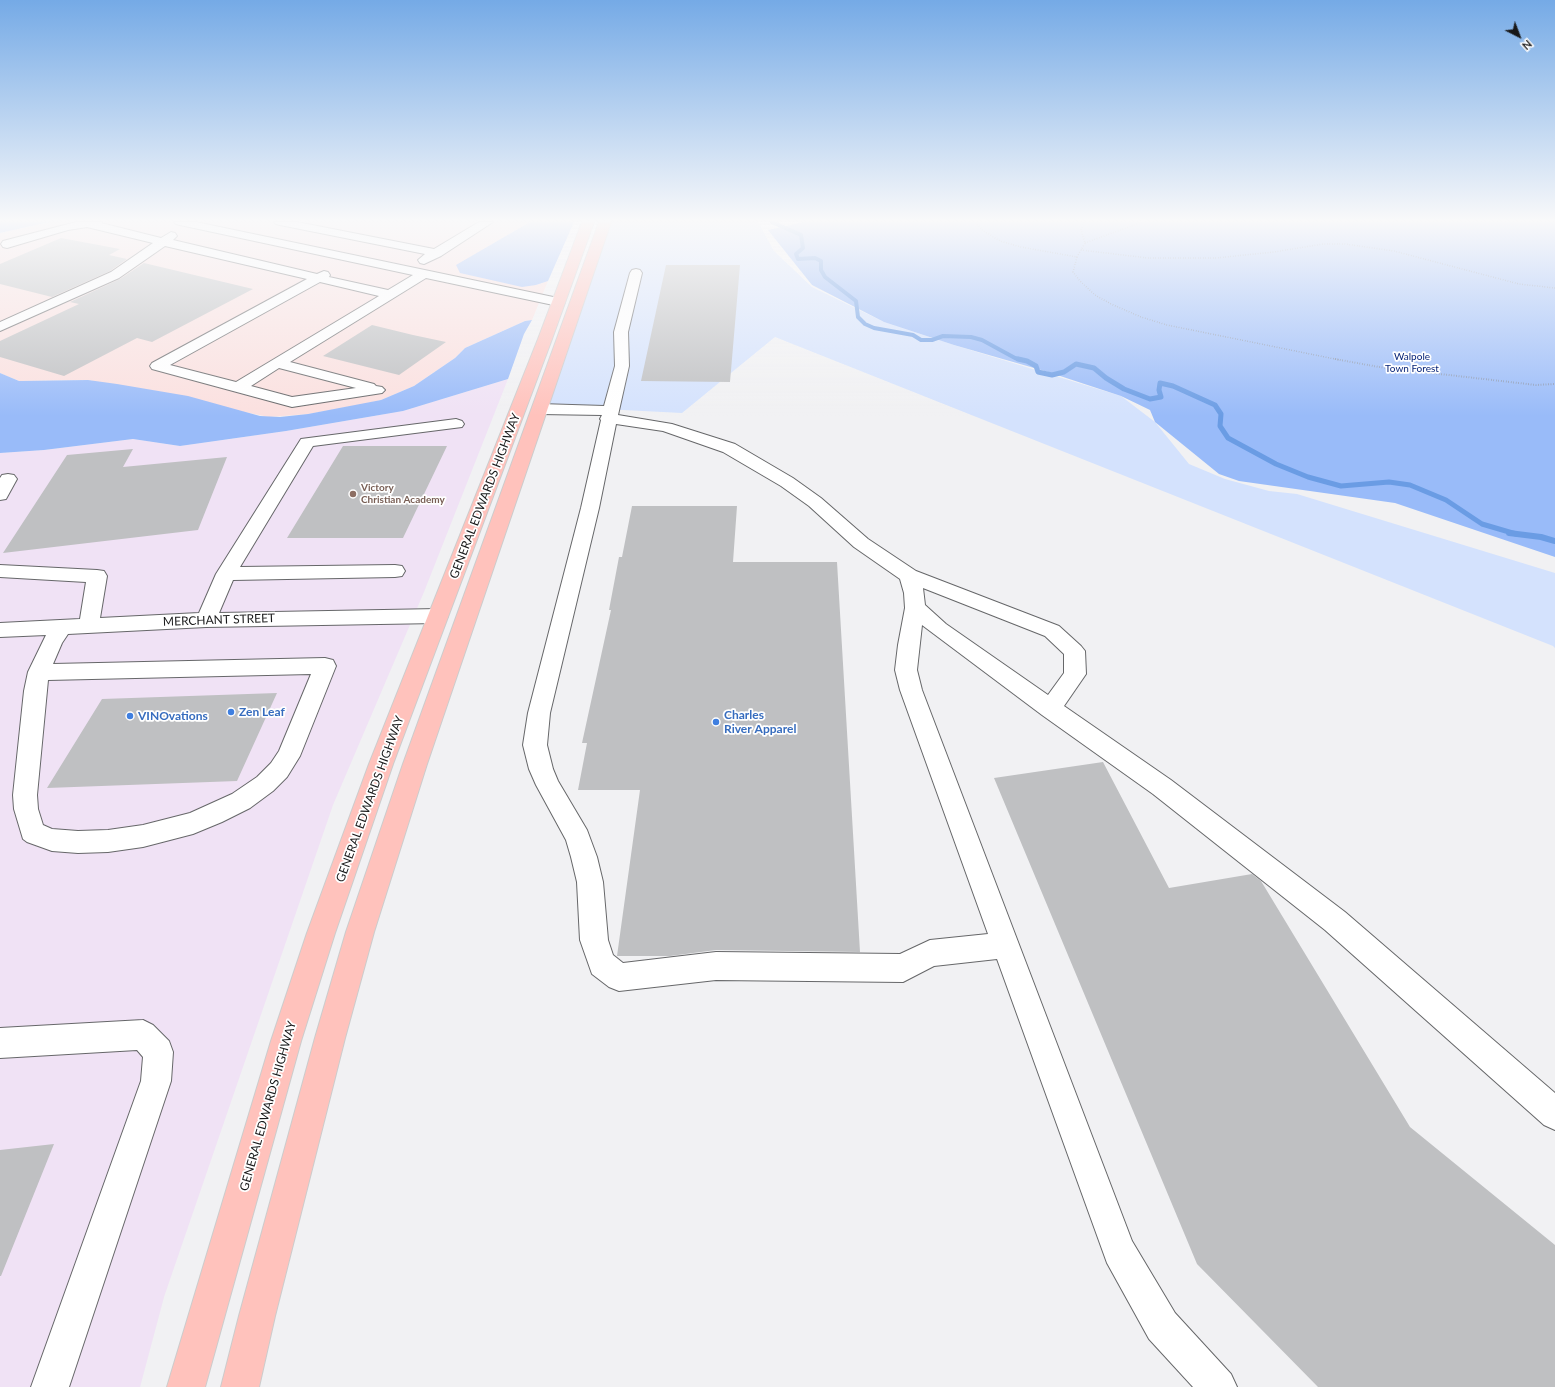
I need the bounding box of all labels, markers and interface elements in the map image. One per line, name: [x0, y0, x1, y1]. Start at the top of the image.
north arrow: [1499, 16, 1539, 56]
text: N: [1520, 38, 1535, 53]
park label: Walpole Town Forest: [1385, 351, 1439, 374]
street label: GENERAL EDWARDS HIGHWAY: [447, 411, 523, 581]
place label: Victory Christian Academy: [361, 482, 445, 506]
marker: Victory Christian Academy: [348, 489, 358, 499]
street label: MERCHANT STREET: [163, 611, 275, 629]
place label: Zen Leaf: [239, 705, 285, 719]
marker: Zen Leaf: [226, 707, 236, 717]
place label: Charles River Apparel: [724, 708, 796, 736]
place label: VINOvations: [138, 709, 208, 723]
marker: VINOvations: [125, 711, 135, 721]
street label: GENERAL EDWARDS HIGHWAY: [333, 714, 407, 884]
marker: Charles River Apparel: [711, 717, 721, 727]
street label: GENERAL EDWARDS HIGHWAY: [237, 1019, 299, 1193]

